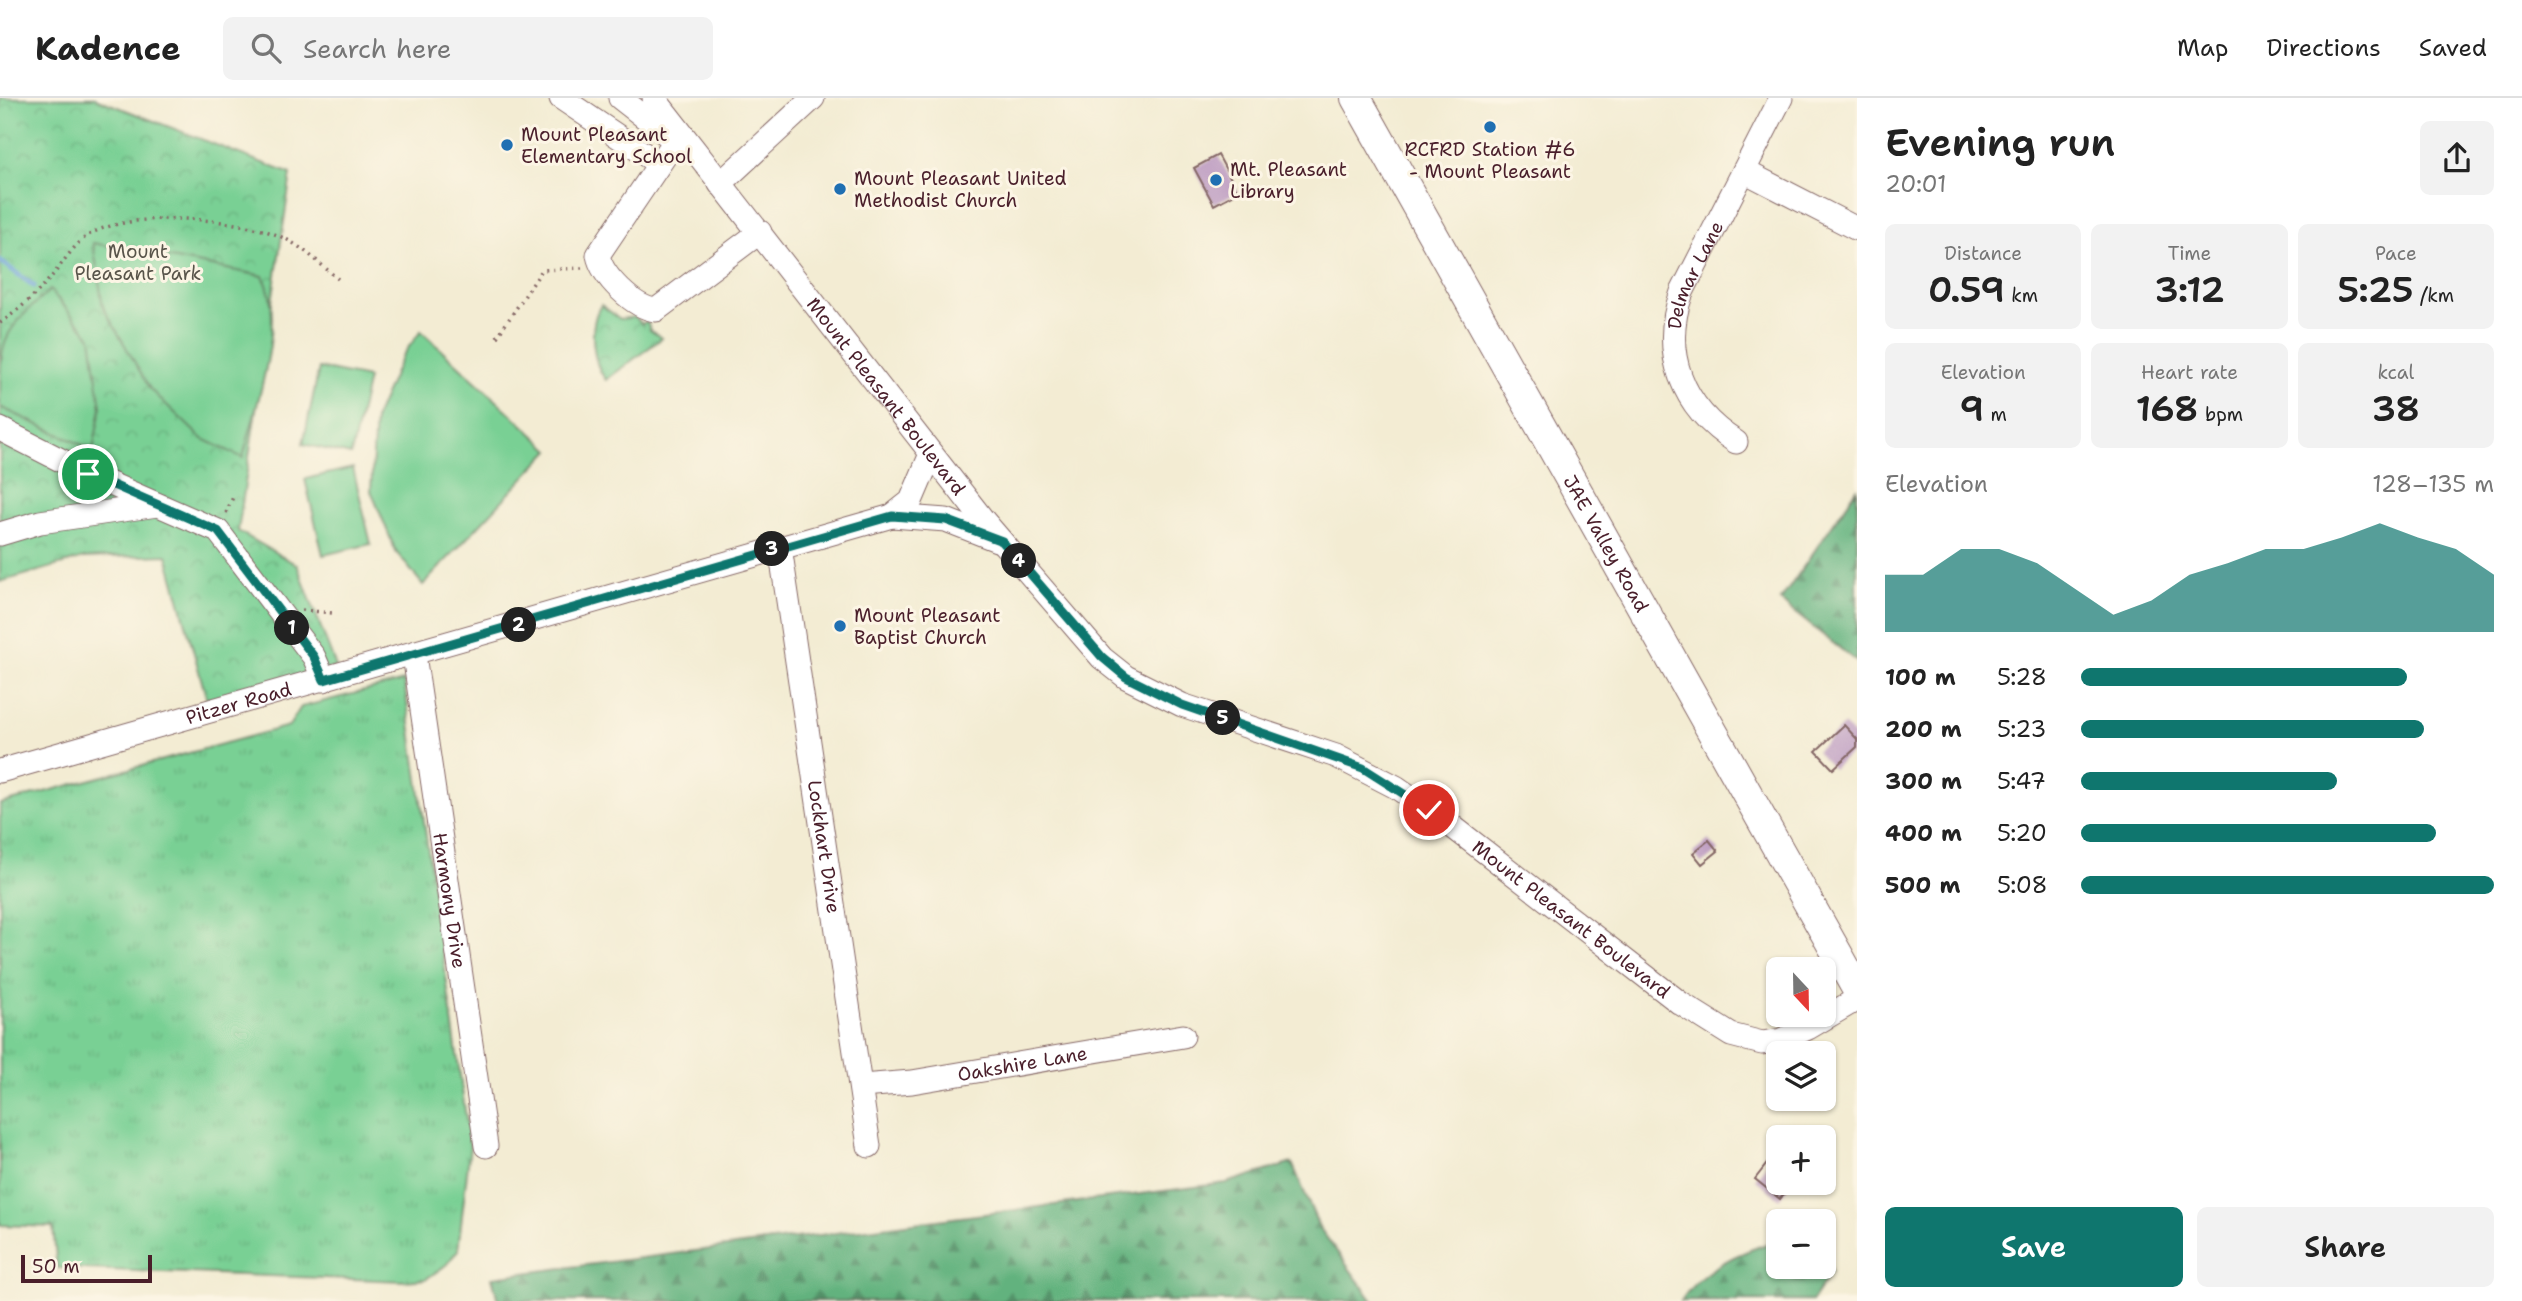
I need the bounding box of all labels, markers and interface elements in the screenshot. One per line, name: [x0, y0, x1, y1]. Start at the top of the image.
search box: [223, 17, 713, 80]
text: Kadence: [35, 26, 181, 71]
icon: search: [247, 29, 285, 67]
text: Search here: [303, 31, 451, 66]
text: Map: [2177, 32, 2228, 64]
text: Directions: [2266, 32, 2381, 64]
text: Saved: [2419, 32, 2487, 64]
text: Evening run: [1885, 117, 2115, 168]
marker: RCFRD Station #6 - Mount Pleasant: [1482, 119, 1498, 135]
button: share: [2420, 121, 2494, 195]
place label: Mount Pleasant Elementary School: [521, 122, 692, 169]
marker: Mount Pleasant Elementary School: [499, 137, 515, 153]
place label: RCFRD Station #6 - Mount Pleasant: [1404, 137, 1576, 184]
place label: Mt. Pleasant Library: [1230, 157, 1347, 204]
place label: Mount Pleasant United Methodist Church: [854, 166, 1067, 213]
text: 20:01: [1885, 169, 1947, 199]
marker: Mt. Pleasant Library: [1208, 172, 1224, 188]
marker: Mount Pleasant United Methodist Church: [832, 181, 848, 197]
street label: Delmar Lane: [1662, 217, 1729, 331]
park label: Mount Pleasant Park: [74, 239, 202, 286]
text: Distance: [1944, 241, 2022, 266]
text: Time: [2168, 241, 2211, 266]
text: Pace: [2375, 241, 2417, 266]
text: 0.59: [1928, 266, 2005, 313]
text: 3:12: [2154, 266, 2225, 313]
text: 5:25: [2338, 266, 2414, 313]
text: km: [2005, 283, 2038, 308]
text: /km: [2414, 283, 2454, 308]
street label: Mount Pleasant Boulevard: [801, 292, 971, 500]
text: Elevation: [1941, 360, 2026, 385]
text: Heart rate: [2141, 360, 2238, 385]
text: kcal: [2377, 360, 2414, 385]
text: 9: [1959, 385, 1984, 432]
text: 168: [2136, 385, 2199, 432]
text: 38: [2372, 385, 2420, 432]
text: m: [1984, 402, 2007, 427]
text: bpm: [2199, 402, 2243, 427]
pin: [58, 444, 118, 504]
icon: arrive: [69, 455, 107, 493]
text: Elevation: [1885, 469, 1988, 499]
text: 128–135 m: [2372, 469, 2494, 499]
street label: JAE Valley Road: [1558, 471, 1654, 617]
pin: 3: [754, 532, 790, 566]
text: 3: [765, 536, 778, 561]
pin: 4: [1002, 544, 1036, 578]
text: 4: [1012, 548, 1025, 573]
place label: Mount Pleasant Baptist Church: [854, 603, 1001, 650]
pin: 2: [502, 608, 536, 642]
pin: 1: [274, 610, 310, 646]
text: 2: [512, 612, 525, 637]
text: 1: [287, 615, 296, 640]
marker: Mount Pleasant Baptist Church: [832, 618, 848, 634]
text: 100 m: [1885, 662, 1956, 692]
text: 5:28: [1997, 662, 2047, 692]
street label: Pitzer Road: [183, 676, 294, 730]
pin: 5: [1206, 700, 1240, 736]
text: 5: [1217, 705, 1228, 730]
text: 200 m: [1885, 714, 1962, 744]
text: 5:23: [1997, 714, 2046, 744]
text: 300 m: [1885, 766, 1962, 796]
text: 5:47: [1997, 766, 2046, 796]
street label: Lockhart Drive: [802, 779, 846, 915]
pin: [1399, 780, 1459, 840]
icon: check: [1410, 791, 1448, 829]
text: 400 m: [1885, 818, 1962, 848]
text: 5:20: [1997, 818, 2047, 848]
street label: Harmony Drive: [427, 831, 472, 970]
street label: Mount Pleasant Boulevard: [1467, 835, 1676, 1004]
text: 500 m: [1885, 870, 1960, 900]
text: 5:08: [1997, 870, 2048, 900]
north arrow: [1766, 957, 1836, 1027]
map controls: [1766, 957, 1836, 1279]
street label: Oakshire Lane: [956, 1040, 1089, 1087]
button: layers: [1766, 1041, 1836, 1111]
button: +: [1766, 1125, 1836, 1195]
button: Save: [1885, 1207, 2183, 1287]
button: Share: [2197, 1207, 2494, 1287]
button: −: [1766, 1209, 1836, 1279]
scale bar: [21, 1252, 152, 1284]
text: 50 m: [32, 1254, 80, 1279]

